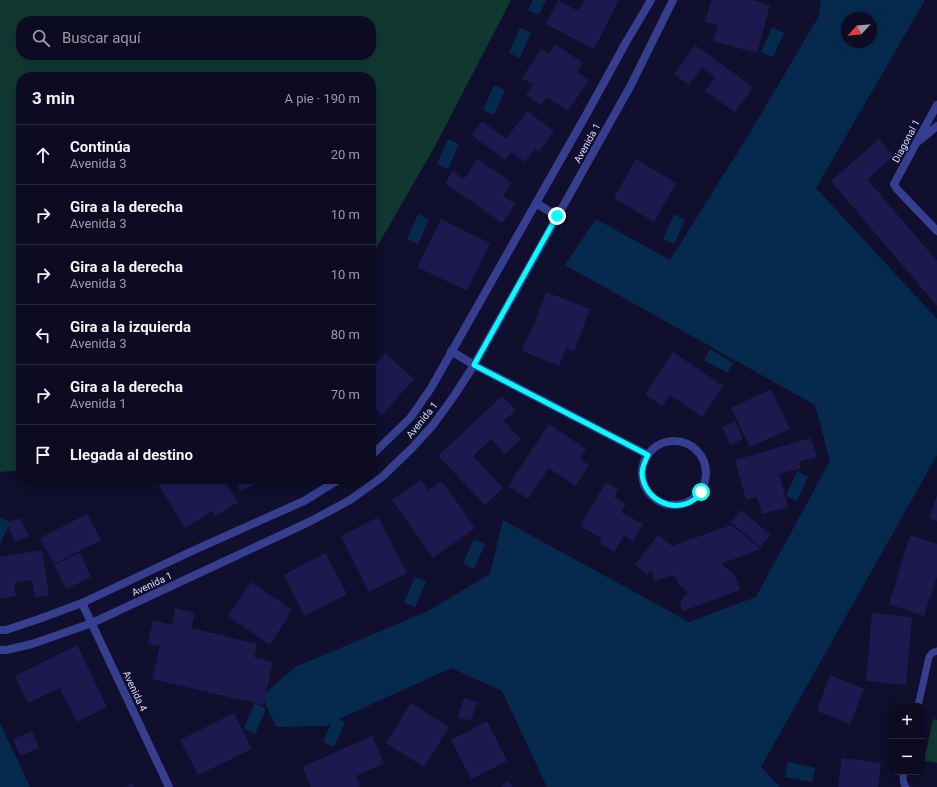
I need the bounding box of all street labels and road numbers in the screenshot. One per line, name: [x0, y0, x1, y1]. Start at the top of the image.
street label: Diagonal 1: [890, 118, 922, 164]
street label: Avenida 1: [572, 121, 602, 165]
street label: Avenida 1: [404, 400, 440, 440]
street label: Avenida 1: [130, 570, 174, 598]
street label: Avenida 4: [121, 669, 149, 713]

